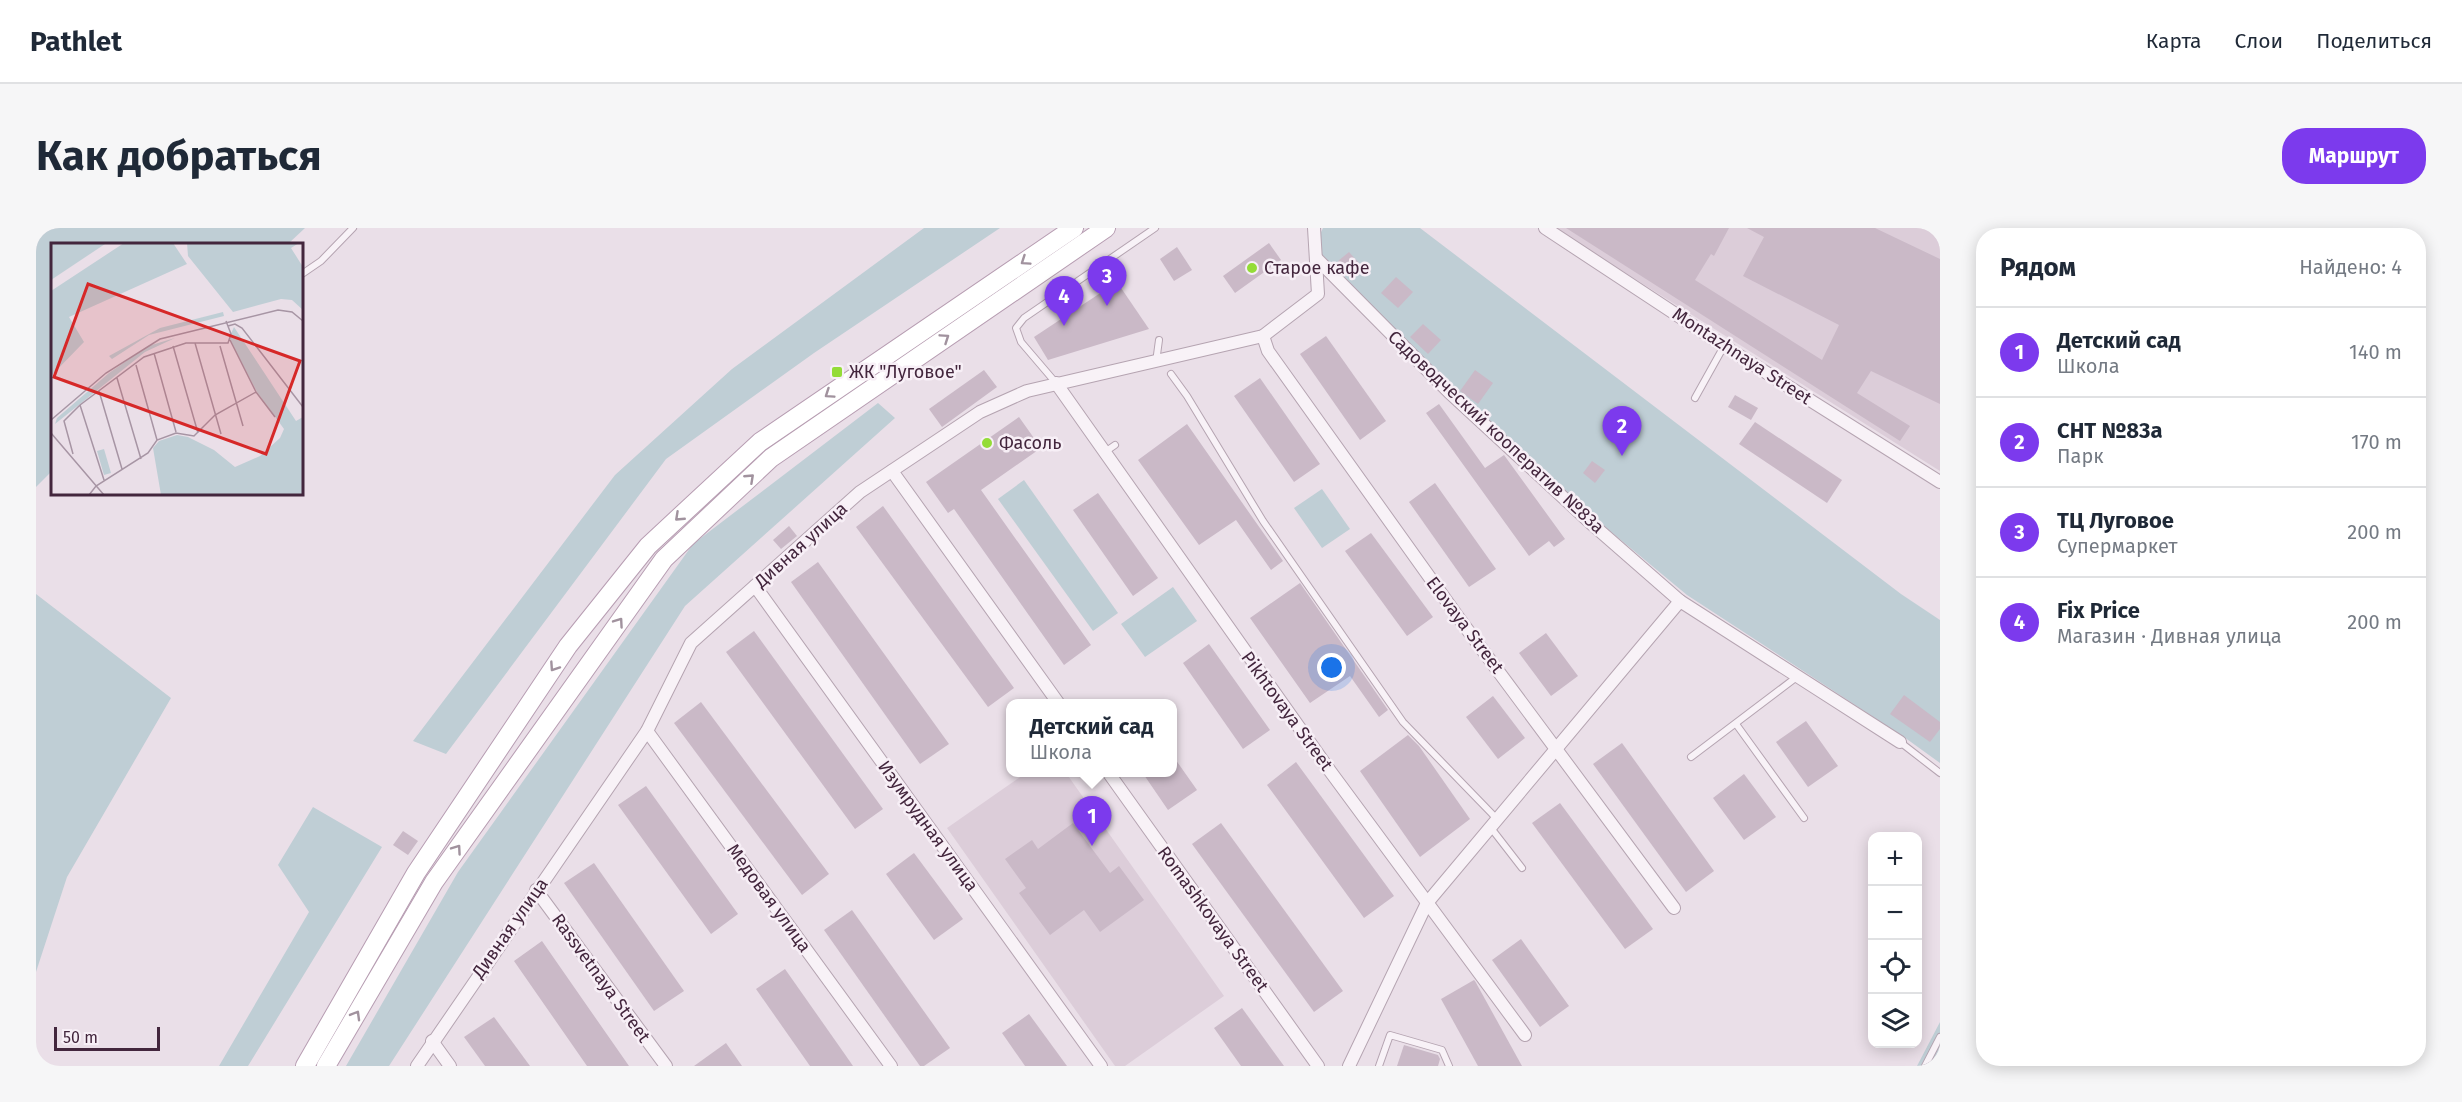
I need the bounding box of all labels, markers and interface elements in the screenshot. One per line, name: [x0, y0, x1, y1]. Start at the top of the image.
text: Pathlet: [30, 25, 122, 58]
text: Карта: [2146, 28, 2202, 54]
text: Слои: [2235, 28, 2283, 54]
text: Поделиться: [2316, 28, 2432, 54]
button: Маршрут: [2282, 128, 2426, 184]
text: Как добраться: [36, 131, 322, 181]
inset map: [51, 243, 303, 495]
text: Рядом: [2000, 252, 2076, 283]
one-way arrow: [1021, 254, 1032, 265]
text: Найдено: 4: [2299, 255, 2402, 279]
pin: 3: [1088, 256, 1126, 306]
place label: Старое кафе: [1264, 257, 1370, 279]
marker: Старое кафе: [1245, 261, 1259, 275]
pin: 4: [1044, 276, 1084, 326]
street label: Montazhnaya Street: [1668, 303, 1816, 410]
street label: Садоводческий кооператив №83а: [1383, 326, 1609, 538]
text: Детский сад: [2057, 327, 2181, 354]
one-way arrow: [938, 334, 949, 345]
text: 1: [2015, 340, 2024, 364]
text: 140 m: [2349, 340, 2402, 364]
text: Школа: [2057, 354, 2120, 378]
place label: ЖК "Луговое": [849, 361, 962, 383]
marker: ЖК "Луговое": [830, 365, 844, 379]
one-way arrow: [825, 387, 836, 398]
pin: 2: [1602, 406, 1642, 456]
text: СНТ №83а: [2057, 417, 2163, 444]
text: 2: [2014, 430, 2025, 454]
text: 170 m: [2351, 430, 2402, 454]
place label: Фасоль: [999, 432, 1062, 454]
marker: Фасоль: [980, 436, 994, 450]
text: Парк: [2057, 444, 2104, 468]
one-way arrow: [743, 474, 753, 485]
street label: Дивная улица: [749, 498, 852, 593]
text: ТЦ Луговое: [2057, 507, 2174, 534]
one-way arrow: [675, 510, 685, 521]
text: 3: [2014, 520, 2025, 544]
text: 200 m: [2347, 520, 2402, 544]
text: Супермаркет: [2057, 534, 2177, 558]
street label: Elovaya Street: [1422, 572, 1509, 678]
text: Fix Price: [2057, 597, 2140, 624]
text: 4: [2014, 610, 2025, 634]
text: 200 m: [2347, 610, 2402, 634]
one-way arrow: [612, 617, 623, 628]
text: Магазин · Дивная улица: [2057, 624, 2282, 648]
street label: Pikhtovaya Street: [1236, 647, 1338, 775]
your location: [1317, 653, 1346, 682]
one-way arrow: [550, 660, 561, 671]
popup: [1006, 699, 1177, 777]
text: Детский сад: [1030, 713, 1153, 740]
text: Школа: [1030, 740, 1092, 764]
street label: Изумрудная улица: [873, 756, 983, 896]
pin: 1: [1072, 796, 1112, 846]
map controls: [1868, 832, 1922, 1048]
button: +: [1868, 832, 1922, 886]
street label: Медовая улица: [722, 839, 816, 957]
street label: Romashkovaya Street: [1153, 842, 1274, 997]
one-way arrow: [450, 845, 461, 856]
street label: Дивная улица: [467, 874, 553, 983]
button: −: [1868, 886, 1922, 940]
street label: Rassvetnaya Street: [547, 909, 655, 1047]
button: locate: [1868, 940, 1922, 994]
button: layers: [1868, 994, 1922, 1048]
one-way arrow: [349, 1011, 360, 1022]
scale bar: [54, 1024, 160, 1052]
text: 50 m: [63, 1028, 98, 1047]

